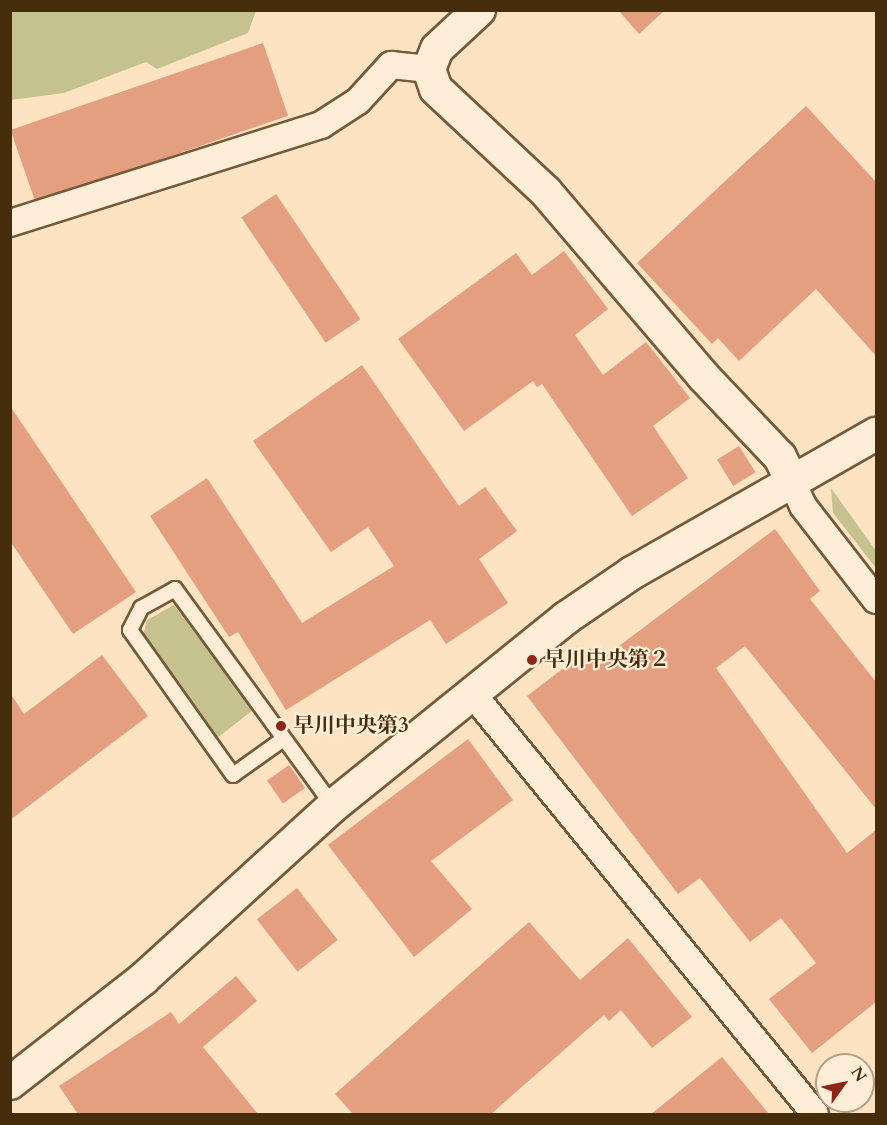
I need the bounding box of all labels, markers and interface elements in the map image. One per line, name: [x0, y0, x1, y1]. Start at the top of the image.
place label: 早川中央第２: [544, 647, 670, 673]
marker: 早川中央第２: [525, 653, 539, 667]
place label: 早川中央第3: [293, 713, 409, 739]
marker: 早川中央第3: [274, 719, 288, 733]
north arrow: [815, 1053, 875, 1113]
text: N: [845, 1062, 871, 1086]

